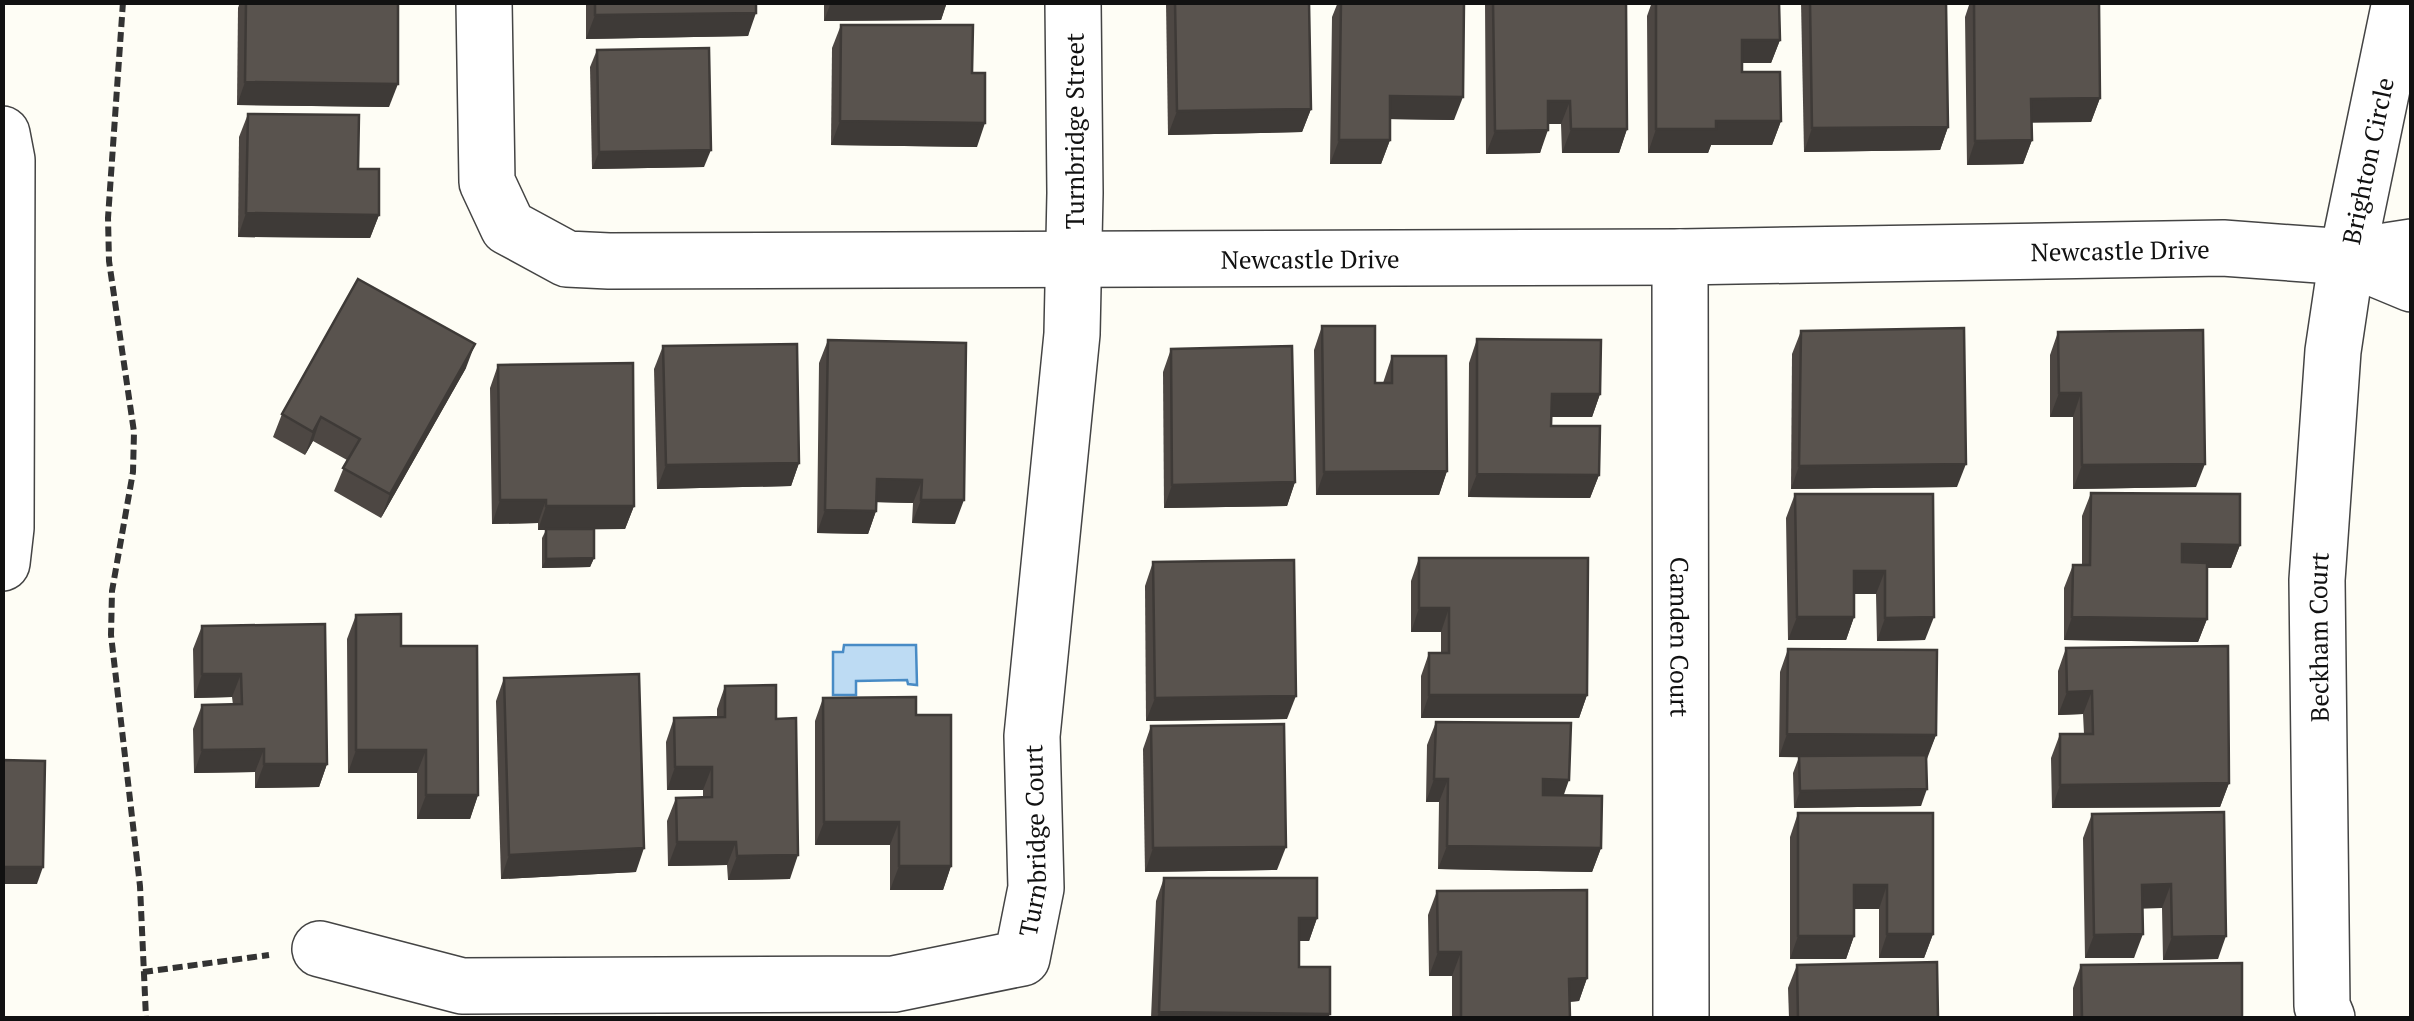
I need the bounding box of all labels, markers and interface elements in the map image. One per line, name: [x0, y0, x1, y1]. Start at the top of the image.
street label: Turnbridge Street: [1058, 33, 1091, 229]
street label: Brighton Circle: [2334, 74, 2400, 247]
street label: Newcastle Drive: [2030, 232, 2210, 268]
street label: Newcastle Drive: [1221, 242, 1400, 275]
street label: Beckham Court: [2300, 551, 2335, 722]
street label: Camden Court: [1664, 557, 1697, 717]
street label: Turnbridge Court: [1010, 744, 1053, 939]

